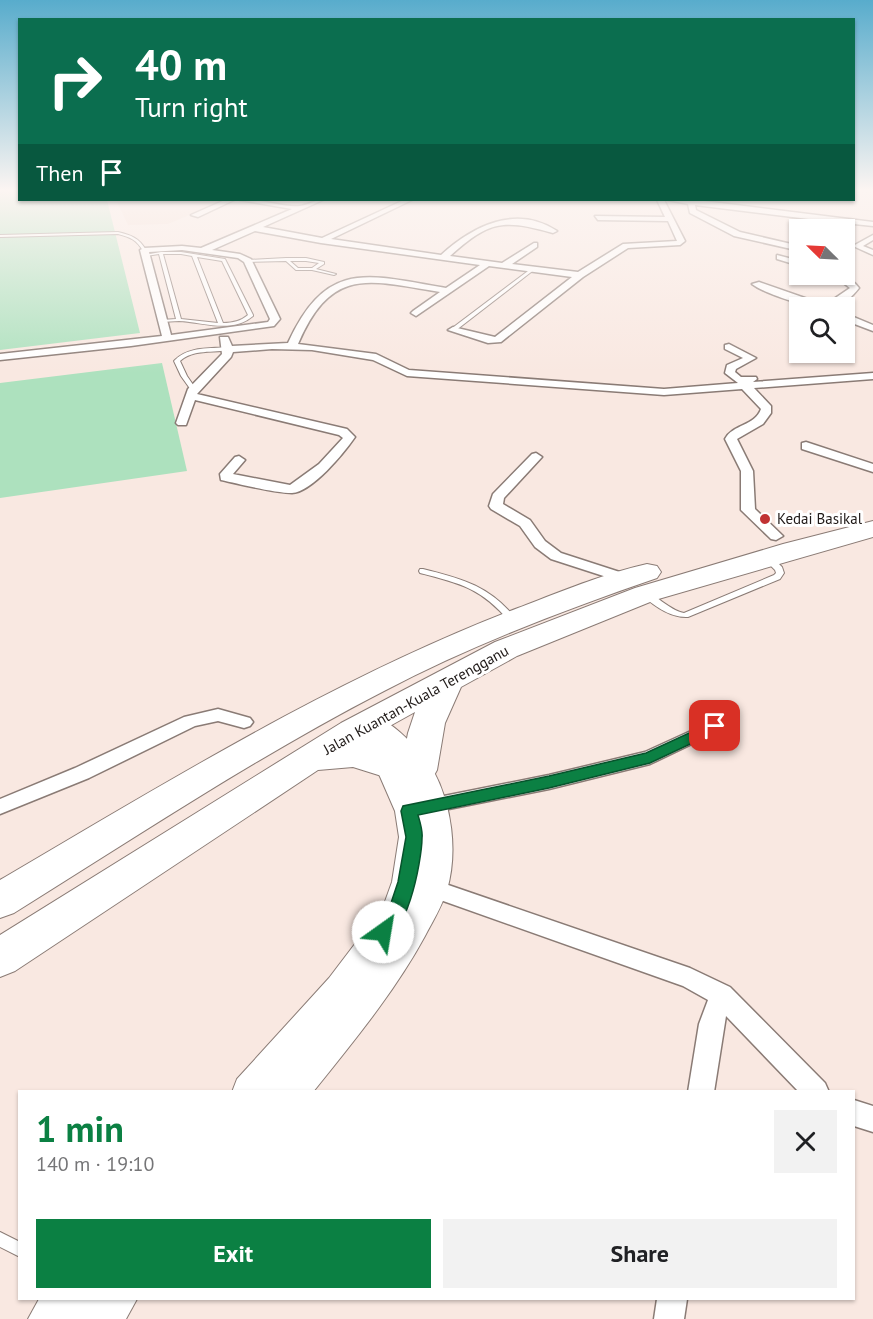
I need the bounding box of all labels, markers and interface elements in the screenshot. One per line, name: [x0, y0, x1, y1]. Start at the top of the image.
text: 40 m: [135, 37, 227, 92]
icon: right: [36, 42, 114, 120]
text: Turn right: [135, 90, 248, 124]
icon: arrive: [95, 156, 128, 189]
text: Then: [36, 159, 83, 187]
north arrow: [789, 219, 855, 285]
map controls: [789, 219, 855, 363]
button: search: [789, 297, 855, 363]
place label: Kedai Basikal: [777, 509, 863, 528]
marker: Kedai Basikal: [758, 512, 772, 526]
street label: Jalan Kuantan-Kuala Terengganu: [319, 641, 512, 759]
pin: [689, 700, 740, 751]
icon: arrive: [698, 709, 731, 742]
position arrow: [351, 900, 415, 964]
text: 1 min: [36, 1105, 124, 1152]
button: close: [774, 1110, 837, 1173]
text: 140 m · 19:10: [36, 1151, 154, 1177]
button: Exit: [36, 1219, 431, 1288]
button: Share: [443, 1219, 837, 1288]

